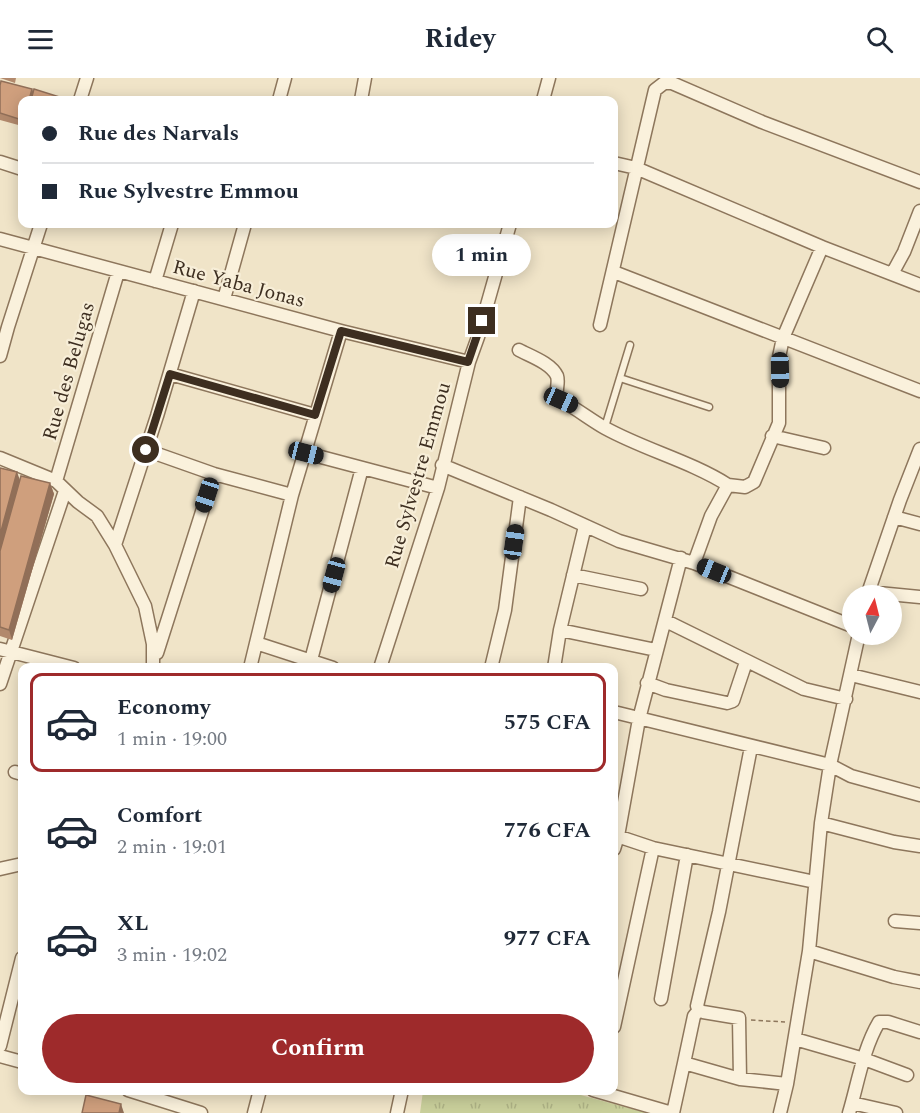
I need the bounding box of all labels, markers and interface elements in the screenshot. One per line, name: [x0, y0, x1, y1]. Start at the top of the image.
text: Ridey: [425, 18, 495, 60]
icon: menu: [24, 23, 57, 56]
icon: search: [863, 23, 896, 56]
text: Rue des Narvals: [78, 117, 239, 150]
text: Rue Sylvestre Emmou: [78, 175, 299, 208]
callout: 1 min: [432, 234, 532, 276]
text: 1 min: [455, 240, 508, 270]
street label: Rue Yaba Jonas: [169, 252, 308, 316]
street label: Rue des Belugas: [35, 298, 103, 444]
route end: [468, 307, 495, 334]
car: [771, 352, 789, 388]
street label: Rue Sylvestre Emmou: [377, 379, 459, 572]
car: [541, 384, 581, 416]
route start: [132, 436, 159, 463]
car: [286, 440, 326, 466]
car: [193, 475, 221, 515]
car: [503, 523, 525, 561]
car: [321, 555, 347, 595]
car: [694, 556, 734, 586]
north arrow: [842, 585, 902, 645]
map controls: [842, 585, 902, 645]
text: Economy: [117, 691, 210, 724]
icon: car: [45, 696, 99, 750]
text: 575 CFA: [504, 706, 591, 739]
text: 1 min · 19:00: [117, 724, 227, 754]
text: Comfort: [117, 799, 202, 832]
icon: car: [45, 804, 99, 858]
text: 776 CFA: [504, 814, 591, 847]
text: 2 min · 19:01: [117, 832, 227, 862]
text: XL: [117, 907, 148, 940]
icon: car: [45, 912, 99, 966]
text: 977 CFA: [504, 922, 591, 955]
text: 3 min · 19:02: [117, 940, 227, 970]
button: Confirm: [42, 1014, 594, 1083]

